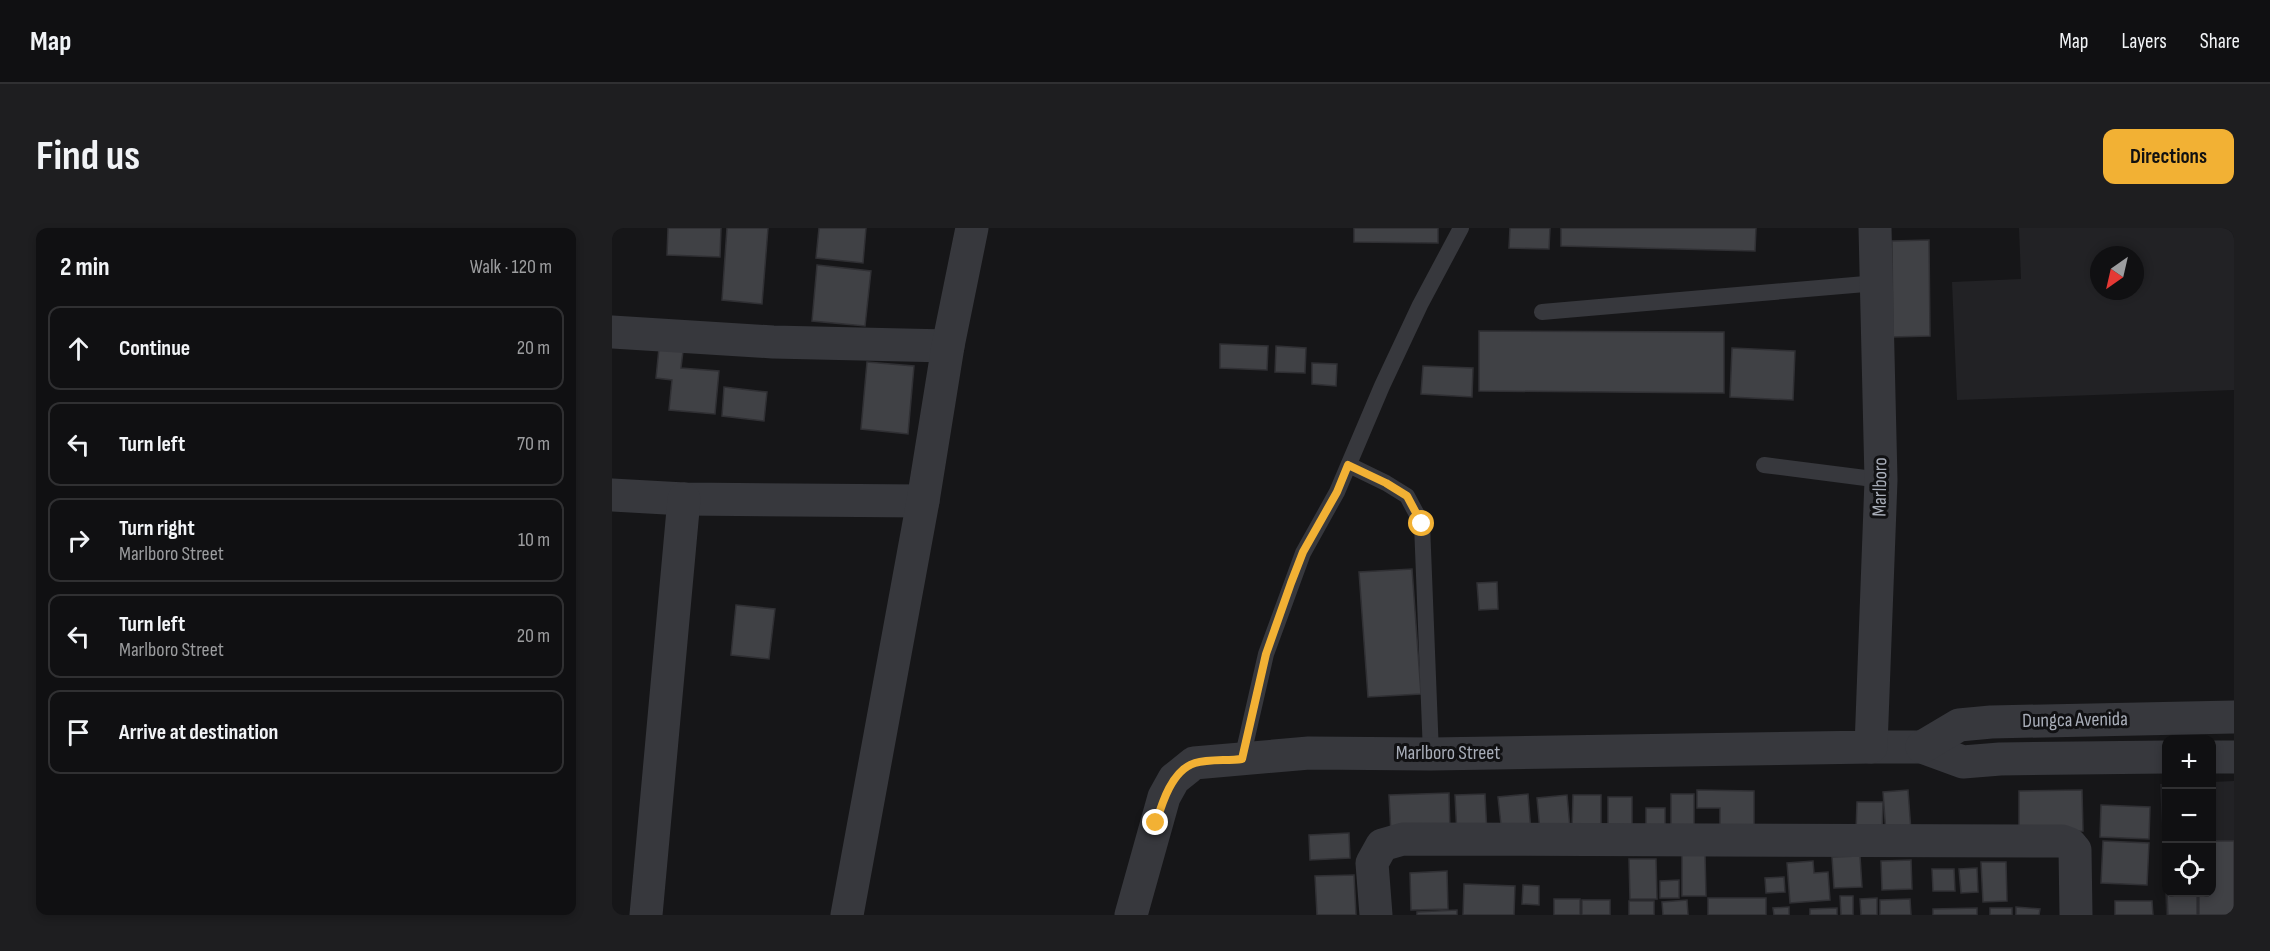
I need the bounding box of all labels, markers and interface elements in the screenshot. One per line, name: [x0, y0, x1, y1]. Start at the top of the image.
text: Map: [30, 25, 71, 58]
text: Map: [2059, 29, 2088, 54]
text: Layers: [2121, 29, 2167, 54]
text: Share: [2200, 29, 2240, 54]
button: Directions: [2103, 129, 2234, 184]
text: Find us: [36, 131, 140, 182]
north arrow: [2090, 246, 2144, 300]
text: 2 min: [60, 252, 110, 283]
text: Walk · 120 m: [470, 255, 552, 279]
icon: ahead: [62, 332, 95, 365]
text: Continue: [119, 335, 190, 362]
text: 20 m: [517, 336, 550, 360]
icon: left: [62, 428, 95, 461]
text: Turn left: [119, 431, 185, 458]
text: 70 m: [517, 432, 550, 456]
street label: Marlboro: [1867, 457, 1893, 517]
route start: [1408, 510, 1434, 536]
text: Turn right: [119, 515, 195, 542]
icon: right: [62, 524, 95, 557]
text: 10 m: [518, 528, 550, 552]
text: Marlboro Street: [119, 542, 224, 566]
text: Turn left: [119, 611, 185, 638]
icon: left: [62, 620, 95, 653]
text: 20 m: [517, 624, 550, 648]
text: Marlboro Street: [119, 638, 224, 662]
street label: Dungca Avenida: [2022, 707, 2128, 733]
icon: arrive: [62, 716, 95, 749]
text: Arrive at destination: [119, 719, 278, 746]
map controls: [2162, 735, 2216, 897]
button: +: [2162, 735, 2216, 789]
street label: Marlboro Street: [1396, 741, 1500, 765]
button: −: [2162, 789, 2216, 843]
route end: [1142, 809, 1168, 835]
button: locate: [2162, 843, 2216, 897]

